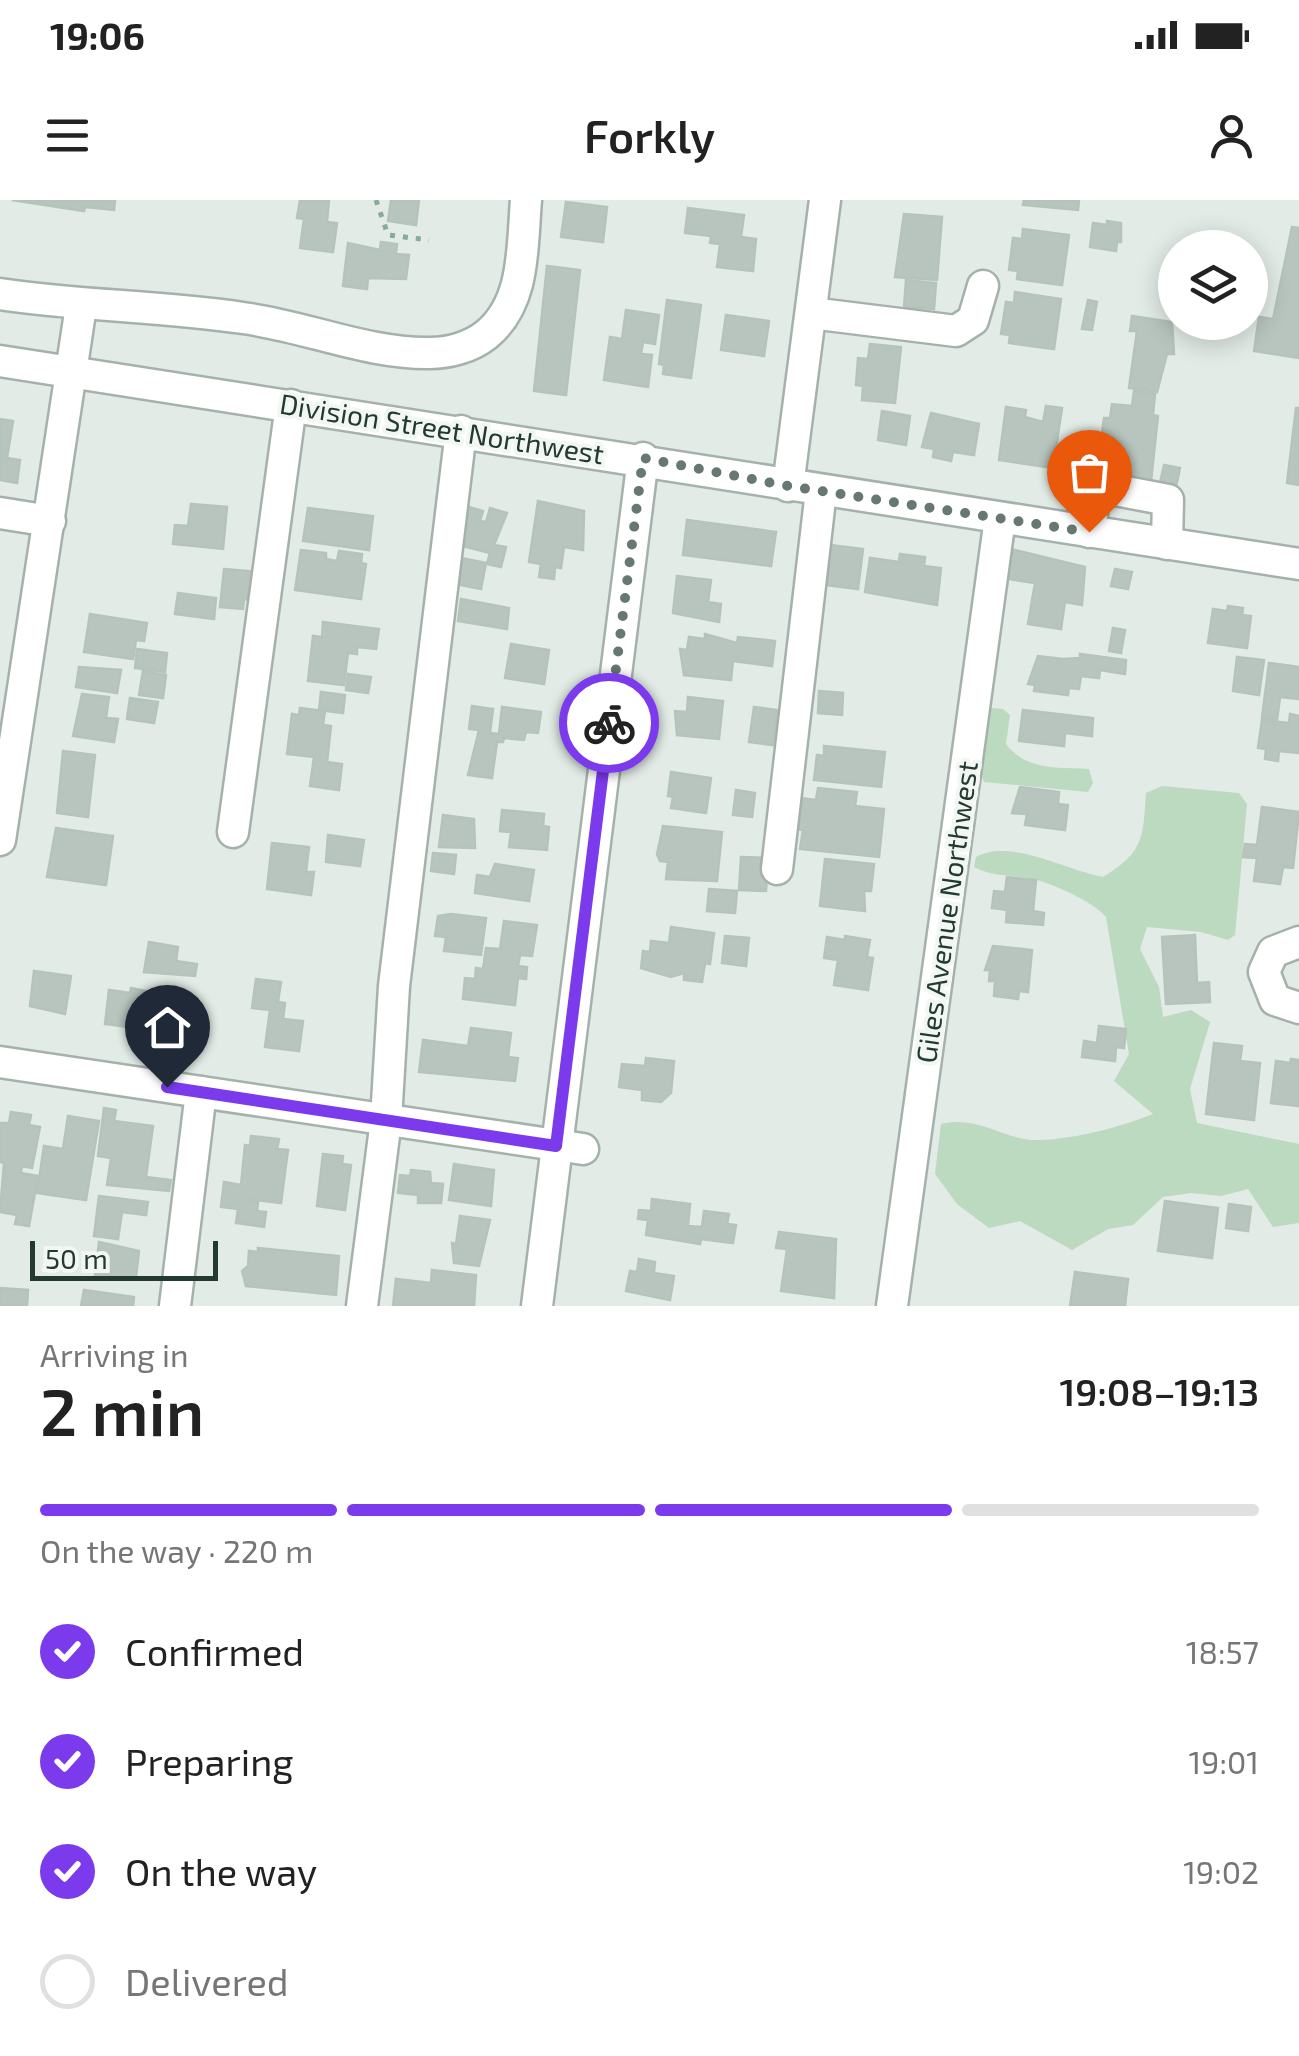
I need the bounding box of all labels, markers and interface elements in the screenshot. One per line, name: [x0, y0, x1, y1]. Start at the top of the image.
text: 19:06: [50, 12, 145, 58]
icon: menu: [40, 108, 95, 163]
text: Forkly: [584, 108, 715, 162]
icon: person: [1204, 108, 1259, 163]
map controls: [1158, 230, 1268, 340]
button: layers: [1158, 230, 1268, 340]
street label: Division Street Northwest: [278, 386, 606, 470]
pin: [1047, 430, 1132, 533]
icon: bag: [1062, 445, 1117, 500]
courier: [559, 673, 659, 773]
icon: bike: [582, 696, 637, 751]
street label: Giles Avenue Northwest: [908, 759, 984, 1065]
pin: [125, 985, 210, 1088]
icon: home: [140, 1000, 195, 1055]
scale bar: [30, 1236, 218, 1280]
text: 50 m: [45, 1241, 108, 1275]
text: Arriving in: [40, 1335, 189, 1373]
text: 19:08–19:13: [1059, 1368, 1259, 1414]
text: 2 min: [40, 1371, 204, 1449]
text: On the way · 220 m: [40, 1531, 313, 1569]
icon: check: [40, 1624, 95, 1679]
text: Confirmed: [125, 1628, 304, 1674]
text: 18:57: [1186, 1632, 1259, 1670]
icon: check: [40, 1734, 95, 1789]
text: Preparing: [125, 1738, 293, 1784]
text: 19:01: [1188, 1742, 1259, 1780]
icon: check: [40, 1844, 95, 1899]
text: On the way: [125, 1848, 317, 1894]
text: 19:02: [1183, 1852, 1259, 1890]
text: Delivered: [125, 1958, 289, 2004]

